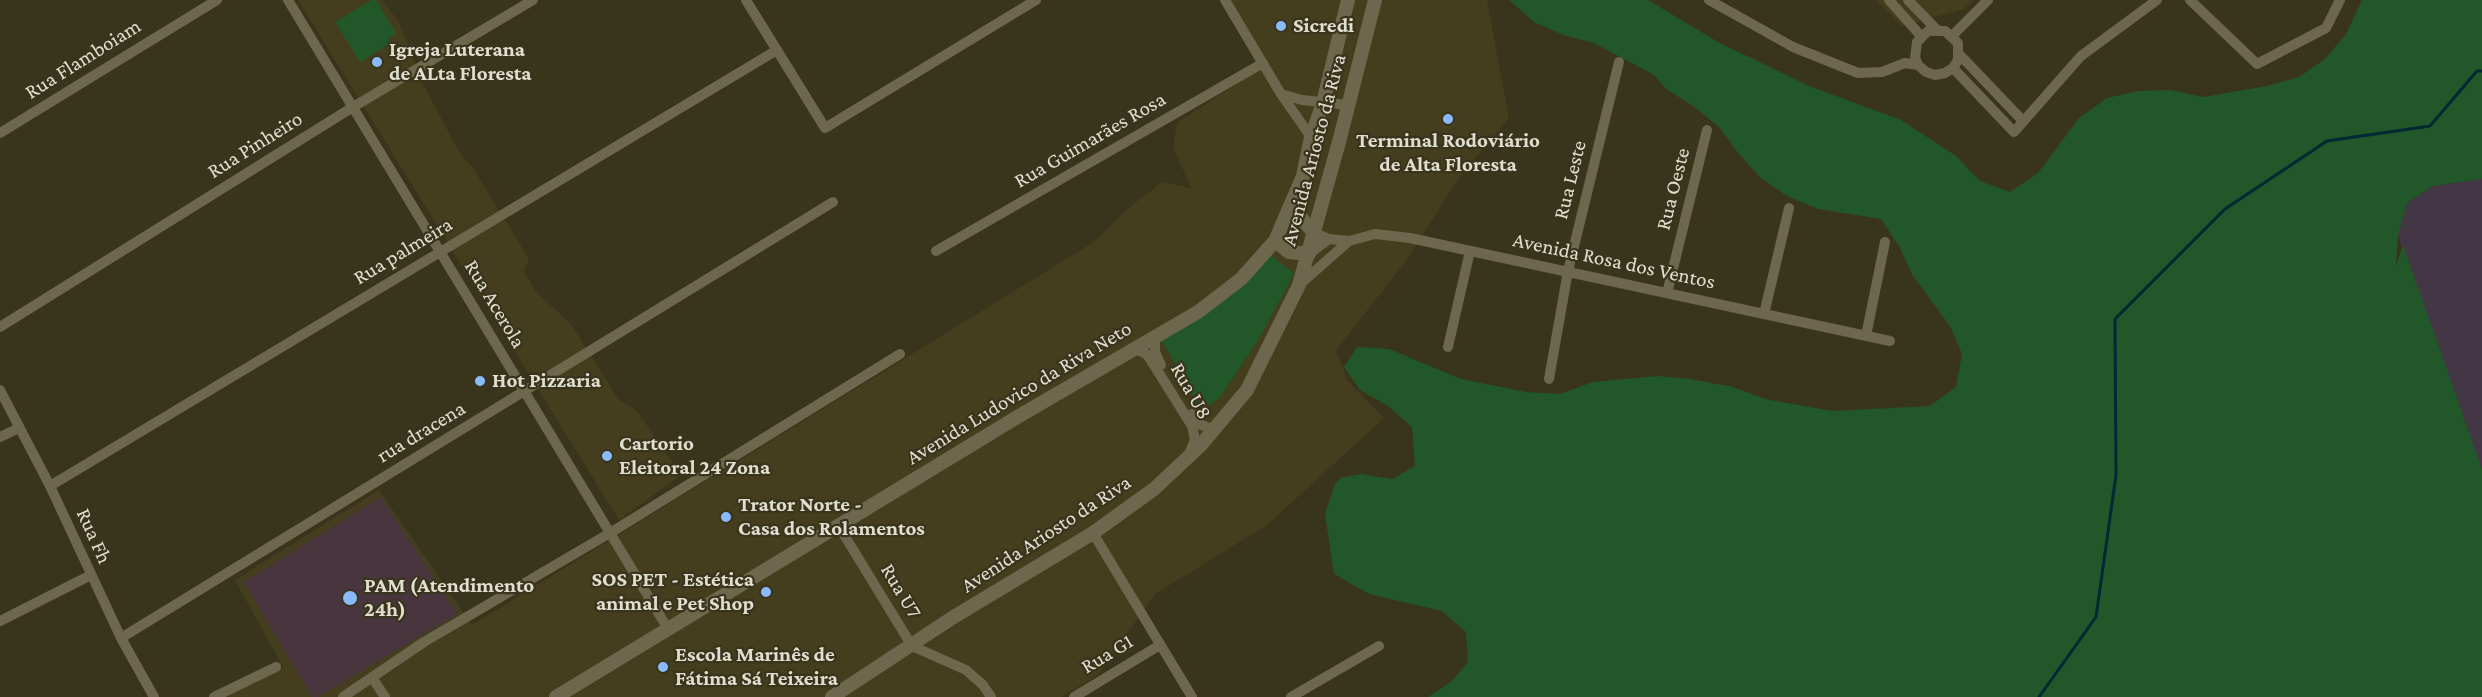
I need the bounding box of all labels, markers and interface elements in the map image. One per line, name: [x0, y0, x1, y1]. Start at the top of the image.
street label: Rua Flamboiam: [20, 13, 146, 105]
place label: Sicredi: [1293, 13, 1354, 39]
marker: Sicredi: [1274, 19, 1288, 33]
place label: Igreja Luterana de ALta Floresta: [389, 37, 532, 87]
street label: Avenida Ariosto da Riva: [1276, 51, 1352, 249]
marker: Igreja Luterana de ALta Floresta: [370, 55, 384, 69]
street label: Rua Guimarães Rosa: [1010, 86, 1170, 194]
street label: Rua Pinheiro: [203, 106, 307, 184]
marker: Terminal Rodoviário de Alta Floresta: [1441, 112, 1455, 126]
place label: Terminal Rodoviário de Alta Floresta: [1356, 128, 1540, 178]
street label: Rua Leste: [1548, 138, 1592, 222]
street label: Rua Oeste: [1651, 145, 1695, 233]
street label: Rua palmeira: [349, 212, 457, 290]
street label: Avenida Rosa dos Ventos: [1511, 227, 1717, 295]
street label: Rua Acerola: [459, 255, 531, 353]
street label: Avenida Ludovico da Riva Neto: [902, 316, 1136, 470]
street label: Rua U8: [1165, 358, 1217, 424]
place label: Hot Pizzaria: [492, 368, 601, 394]
marker: Hot Pizzaria: [473, 374, 487, 388]
street label: rua dracena: [372, 396, 470, 468]
place label: Cartorio Eleitoral 24 Zona: [619, 431, 770, 481]
marker: Cartorio Eleitoral 24 Zona: [600, 449, 614, 463]
street label: Avenida Ariosto da Riva: [956, 470, 1136, 598]
place label: Trator Norte - Casa dos Rolamentos: [738, 492, 925, 542]
street label: Rua Fh: [71, 504, 117, 568]
marker: Trator Norte - Casa dos Rolamentos: [719, 510, 733, 524]
street label: Rua U7: [875, 559, 927, 623]
place label: SOS PET - Estética animal e Pet Shop: [591, 567, 754, 617]
place label: PAM (Atendimento 24h): [364, 573, 534, 623]
marker: SOS PET - Estética animal e Pet Shop: [759, 585, 773, 599]
marker: PAM (Atendimento 24h): [341, 589, 359, 607]
street label: Rua G1: [1076, 629, 1138, 679]
place label: Escola Marinês de Fátima Sá Teixeira: [675, 642, 838, 692]
marker: Escola Marinês de Fátima Sá Teixeira: [656, 660, 670, 674]

